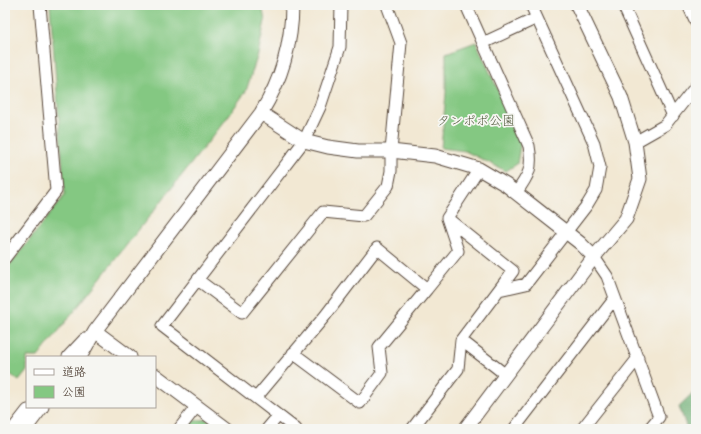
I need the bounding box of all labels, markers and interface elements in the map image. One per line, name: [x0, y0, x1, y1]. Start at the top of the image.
park label: タンポポ公園: [437, 113, 515, 129]
legend: [26, 356, 156, 408]
text: 道路: [62, 365, 86, 380]
text: 公園: [62, 385, 86, 400]

